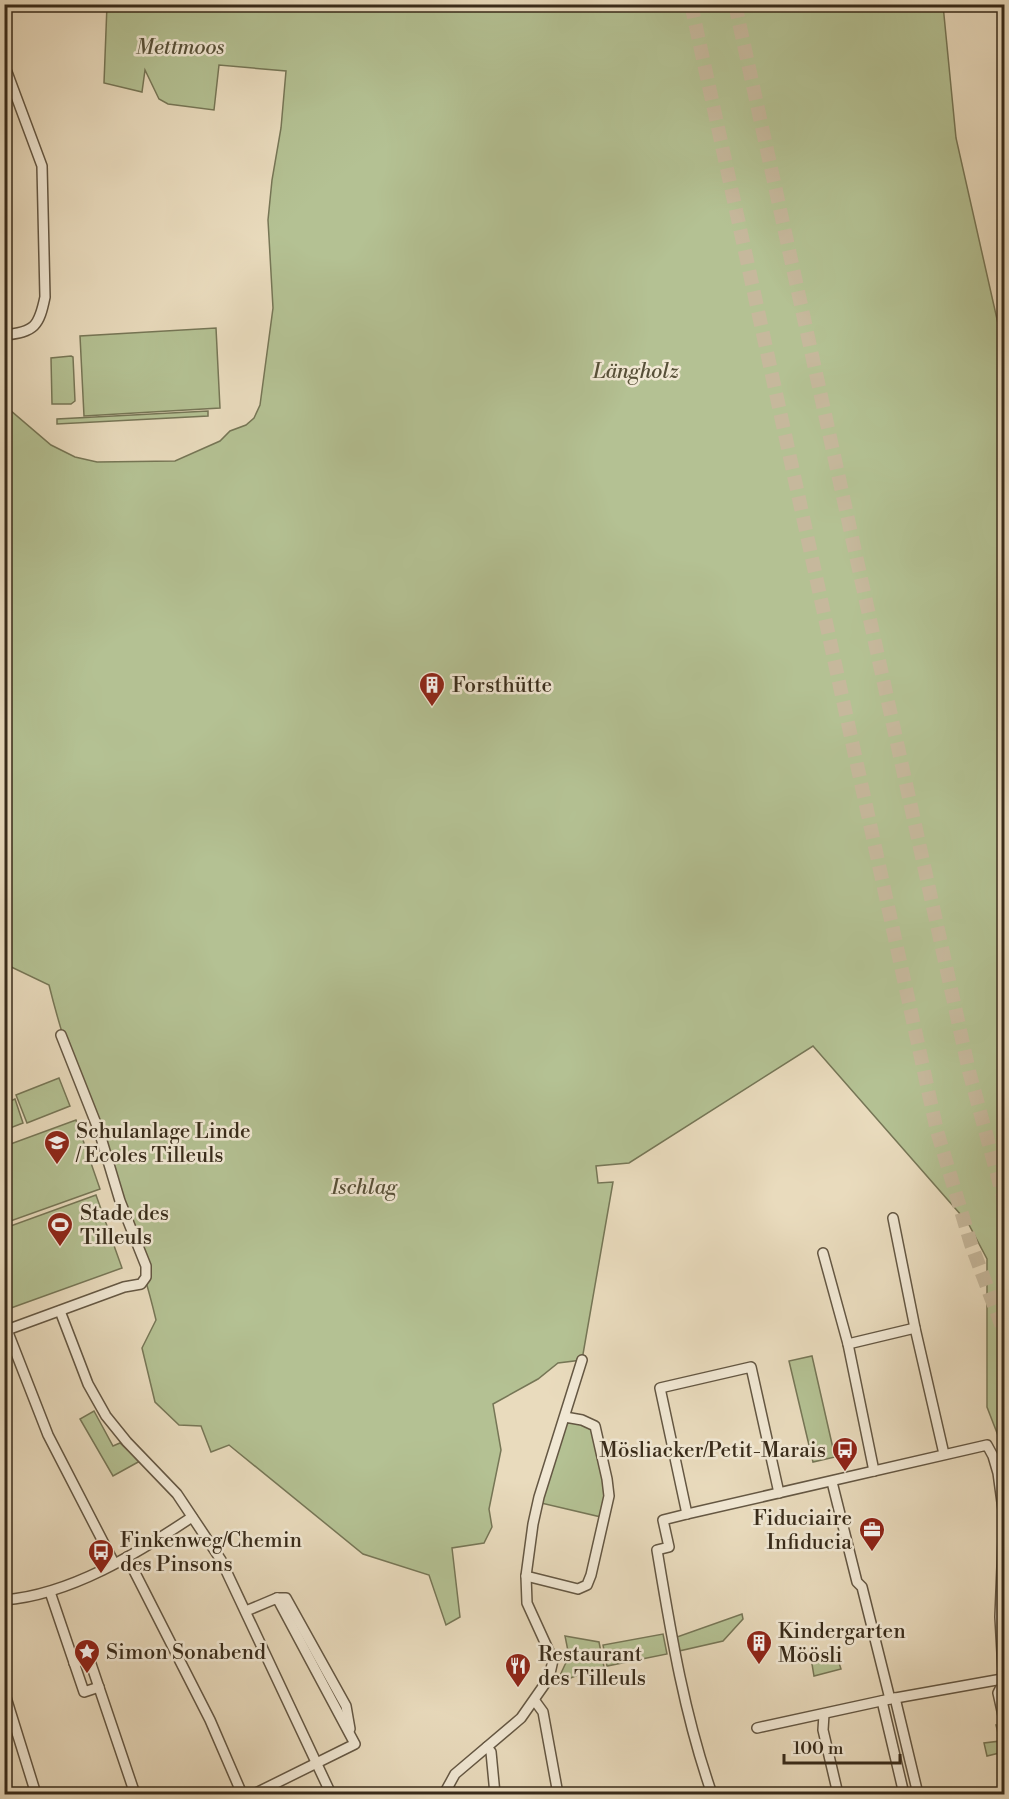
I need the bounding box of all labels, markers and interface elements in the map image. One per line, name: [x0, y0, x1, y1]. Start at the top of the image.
park label: Mettmoos: [136, 35, 225, 61]
park label: Längholz: [592, 359, 679, 385]
building icon: Forsthütte: [417, 670, 447, 708]
place label: Forsthütte: [452, 673, 552, 699]
place label: Schulanlage Linde / Ecoles Tilleuls: [75, 1119, 251, 1169]
school or university icon: Schulanlage Linde / Ecoles Tilleuls: [42, 1128, 72, 1166]
park label: Ischlag: [330, 1175, 398, 1201]
place label: Stade des Tilleuls: [80, 1201, 169, 1251]
sports icon: Stade des Tilleuls: [45, 1210, 75, 1248]
bus stop icon: Mösliacker/Petit-Marais: [830, 1435, 860, 1473]
place label: Mösliacker/Petit-Marais: [599, 1438, 826, 1464]
place label: Fiduciaire Infiducia: [753, 1506, 852, 1556]
office icon: Fiduciaire Infiducia: [857, 1515, 887, 1553]
place label: Finkenweg/Chemin des Pinsons: [120, 1528, 303, 1578]
bus stop icon: Finkenweg/Chemin des Pinsons: [86, 1537, 116, 1575]
place label: Kindergarten Möösli: [778, 1619, 906, 1669]
building icon: Kindergarten Möösli: [744, 1628, 774, 1666]
place icon: Simon Sonabend: [72, 1637, 102, 1675]
place label: Simon Sonabend: [106, 1640, 266, 1666]
place label: Restaurant des Tilleuls: [538, 1642, 646, 1692]
restaurant icon: Restaurant des Tilleuls: [503, 1651, 533, 1689]
scale bar: [784, 1727, 900, 1765]
text: 100 m: [793, 1737, 844, 1760]

